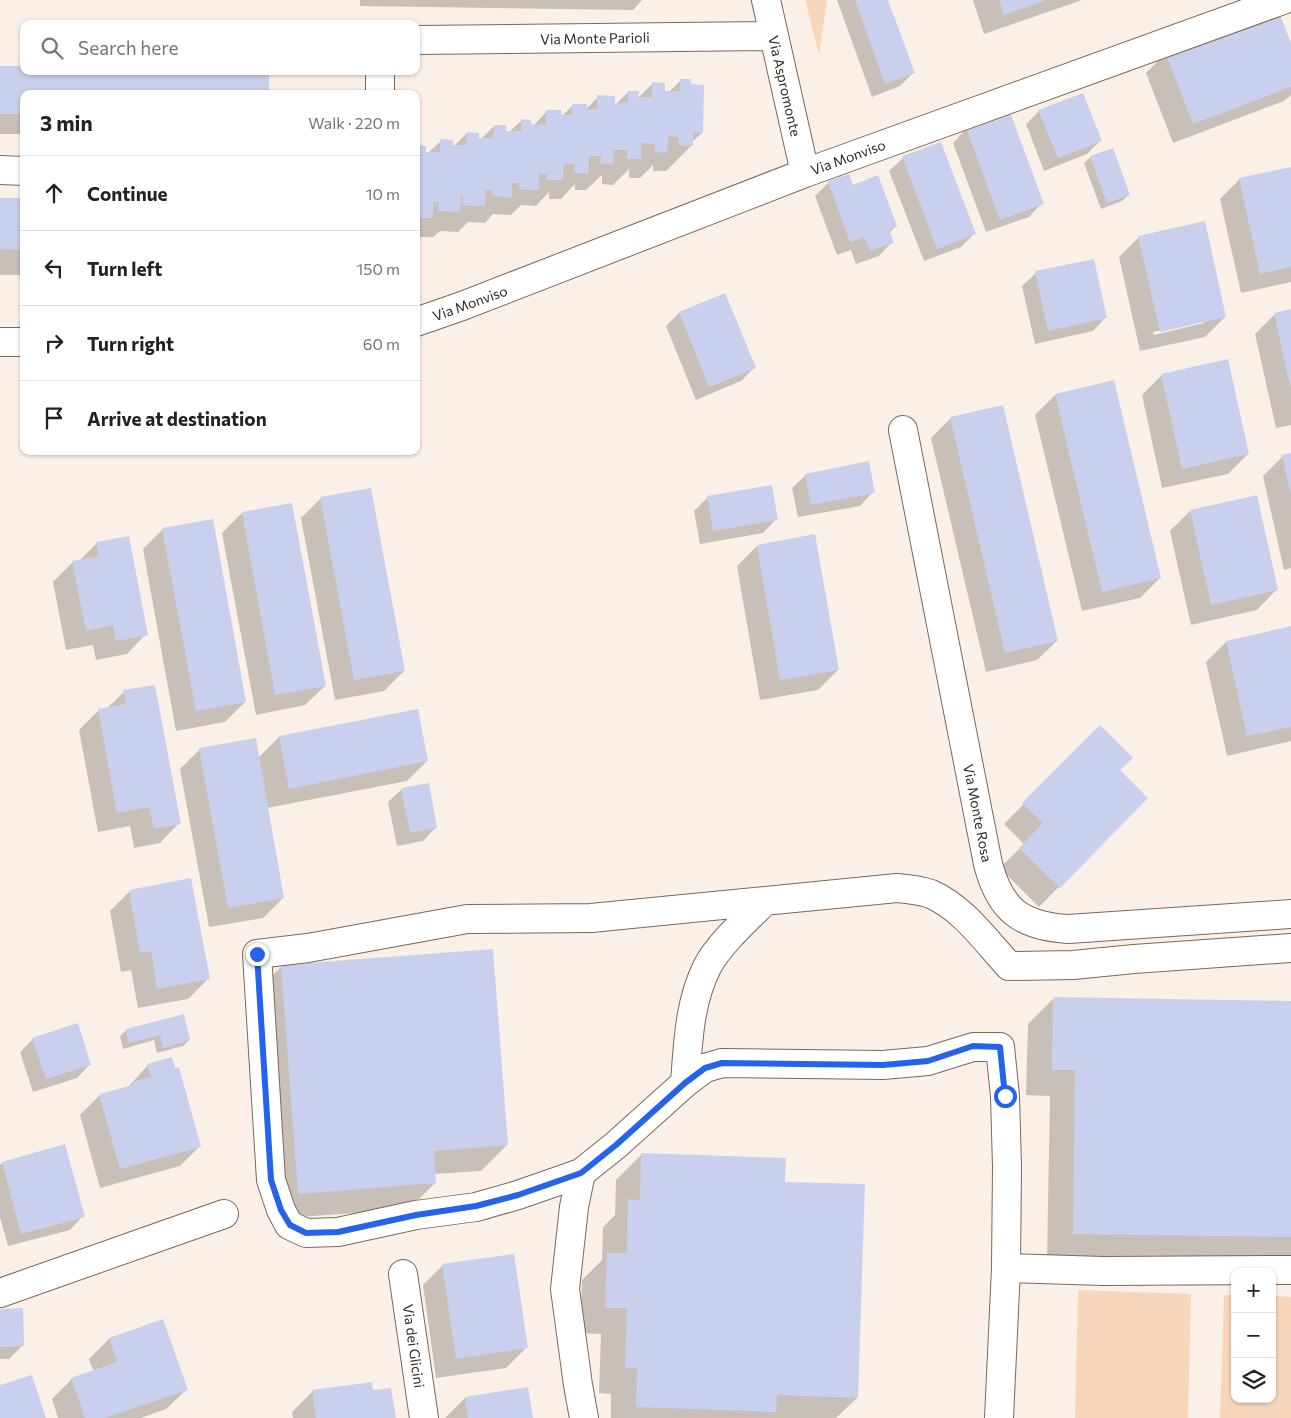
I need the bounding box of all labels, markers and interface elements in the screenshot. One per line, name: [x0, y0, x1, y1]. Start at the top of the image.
search box: [20, 20, 420, 75]
street label: Via Monte Parioli: [540, 29, 650, 47]
icon: search: [38, 34, 66, 62]
street label: Via Aspromonte: [765, 34, 805, 138]
text: Search here: [78, 36, 178, 59]
text: 3 min: [40, 110, 93, 135]
text: Walk · 220 m: [308, 113, 400, 132]
street label: Via Monviso: [808, 136, 888, 178]
icon: ahead: [40, 179, 68, 207]
text: Continue: [87, 182, 167, 205]
text: 10 m: [366, 184, 400, 203]
icon: left: [40, 254, 68, 282]
text: Turn left: [87, 257, 162, 280]
text: 150 m: [357, 259, 400, 278]
street label: Via Monviso: [430, 282, 510, 324]
icon: right: [40, 329, 68, 357]
text: Turn right: [87, 332, 174, 355]
text: 60 m: [363, 334, 400, 353]
icon: arrive: [40, 404, 68, 432]
text: Arrive at destination: [87, 407, 267, 430]
street label: Via Monte Rosa: [960, 763, 996, 863]
route end: [246, 943, 269, 966]
route start: [994, 1085, 1017, 1108]
map controls: [1231, 1268, 1276, 1403]
button: +: [1231, 1268, 1276, 1313]
street label: Via dei Glicini: [400, 1303, 428, 1389]
button: −: [1231, 1313, 1276, 1358]
button: layers: [1231, 1358, 1276, 1403]

